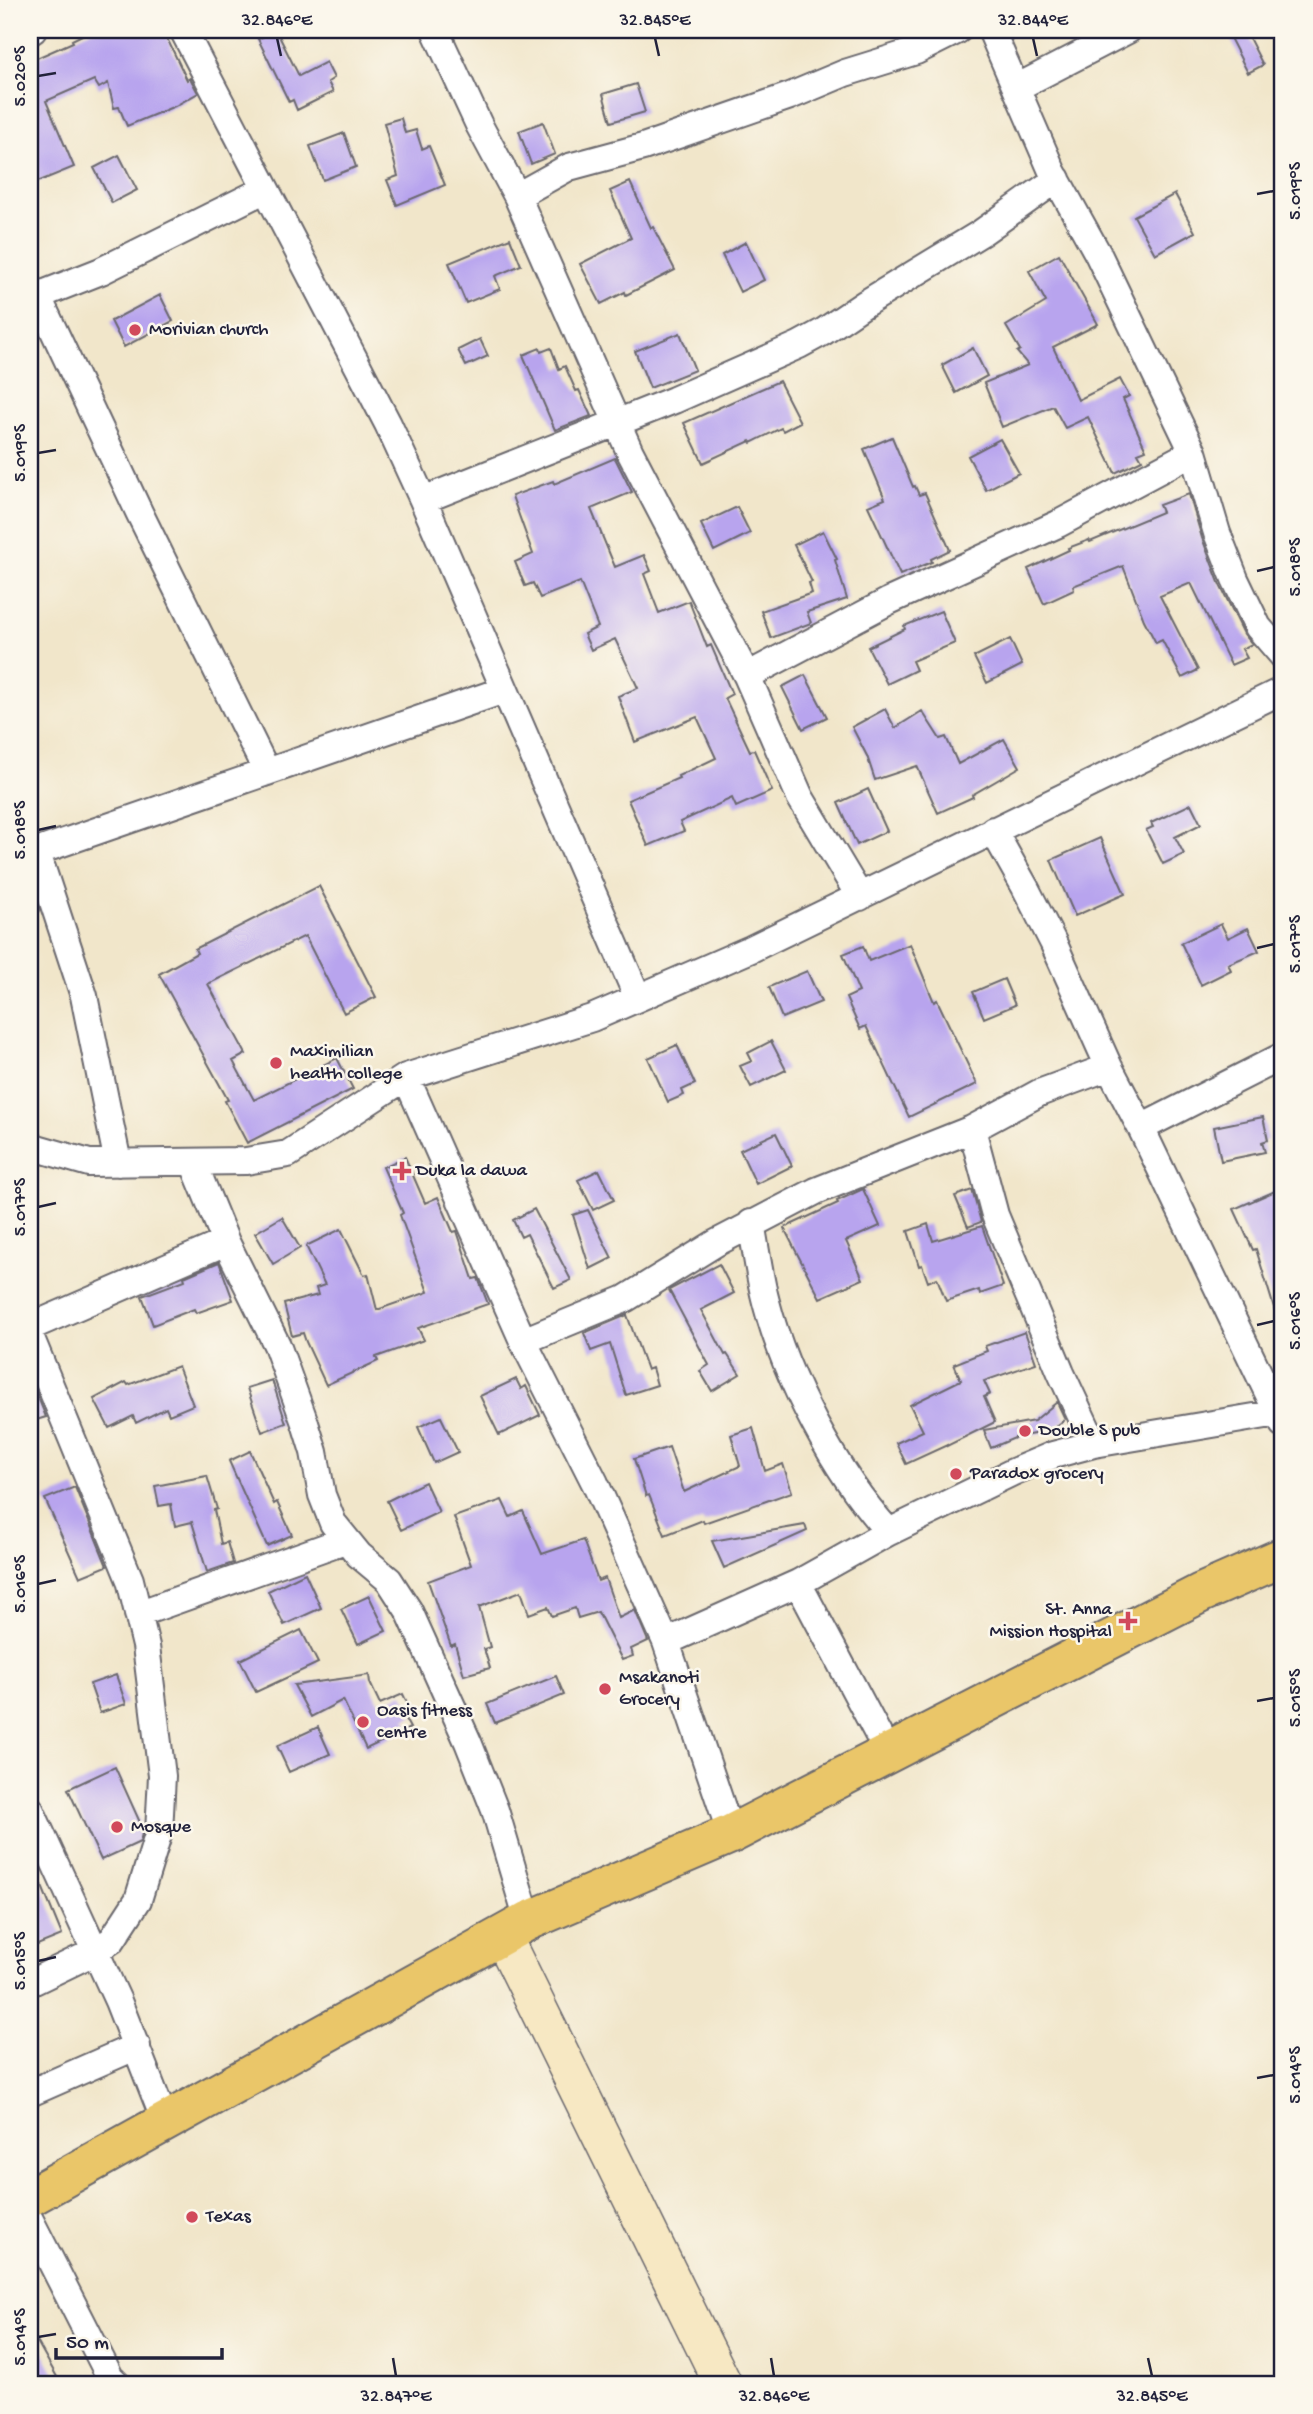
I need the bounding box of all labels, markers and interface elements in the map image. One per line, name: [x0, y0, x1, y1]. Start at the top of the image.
text: 32.846°E: [241, 11, 313, 32]
text: 32.845°E: [619, 11, 691, 32]
text: 32.844°E: [997, 11, 1069, 32]
text: 5.020°S: [11, 45, 32, 106]
text: 5.019°S: [1286, 161, 1307, 220]
place label: Morivian church: [149, 319, 268, 342]
marker: Morivian church: [127, 322, 143, 338]
text: 5.019°S: [11, 423, 32, 482]
text: 5.018°S: [1286, 537, 1307, 596]
text: 5.018°S: [11, 800, 32, 859]
text: 5.017°S: [1286, 914, 1307, 973]
place label: Maximilian health college: [290, 1041, 403, 1086]
marker: Maximilian health college: [268, 1055, 284, 1071]
place label: Duka la dawa: [414, 1160, 528, 1183]
marker: Duka la dawa: [394, 1163, 410, 1179]
text: 5.017°S: [11, 1177, 32, 1236]
text: 5.016°S: [1286, 1291, 1307, 1350]
place label: Double S pub: [1037, 1420, 1140, 1443]
marker: Double S pub: [1017, 1423, 1033, 1439]
place label: Paradox grocery: [969, 1463, 1104, 1486]
marker: Paradox grocery: [948, 1466, 964, 1482]
text: 5.016°S: [11, 1554, 32, 1613]
place label: St. Anna Mission Hospital: [990, 1599, 1113, 1644]
marker: St. Anna Mission Hospital: [1118, 1611, 1138, 1631]
place label: Msakanoti Grocery: [619, 1667, 700, 1712]
text: 5.015°S: [1286, 1668, 1307, 1727]
marker: Msakanoti Grocery: [597, 1681, 613, 1697]
place label: Oasis fitness centre: [377, 1700, 473, 1745]
marker: Oasis fitness centre: [355, 1714, 371, 1730]
place label: Mosque: [131, 1816, 191, 1839]
marker: Mosque: [109, 1819, 125, 1835]
text: 5.015°S: [11, 1931, 32, 1990]
text: 5.014°S: [1286, 2046, 1307, 2104]
place label: Texas: [205, 2206, 252, 2229]
marker: Texas: [184, 2209, 200, 2225]
text: 5.014°S: [11, 2308, 32, 2366]
scale bar: [56, 2316, 222, 2360]
text: 50 m: [66, 2332, 109, 2357]
text: 32.847°E: [360, 2387, 432, 2408]
text: 32.846°E: [738, 2387, 810, 2408]
text: 32.845°E: [1116, 2387, 1188, 2408]

